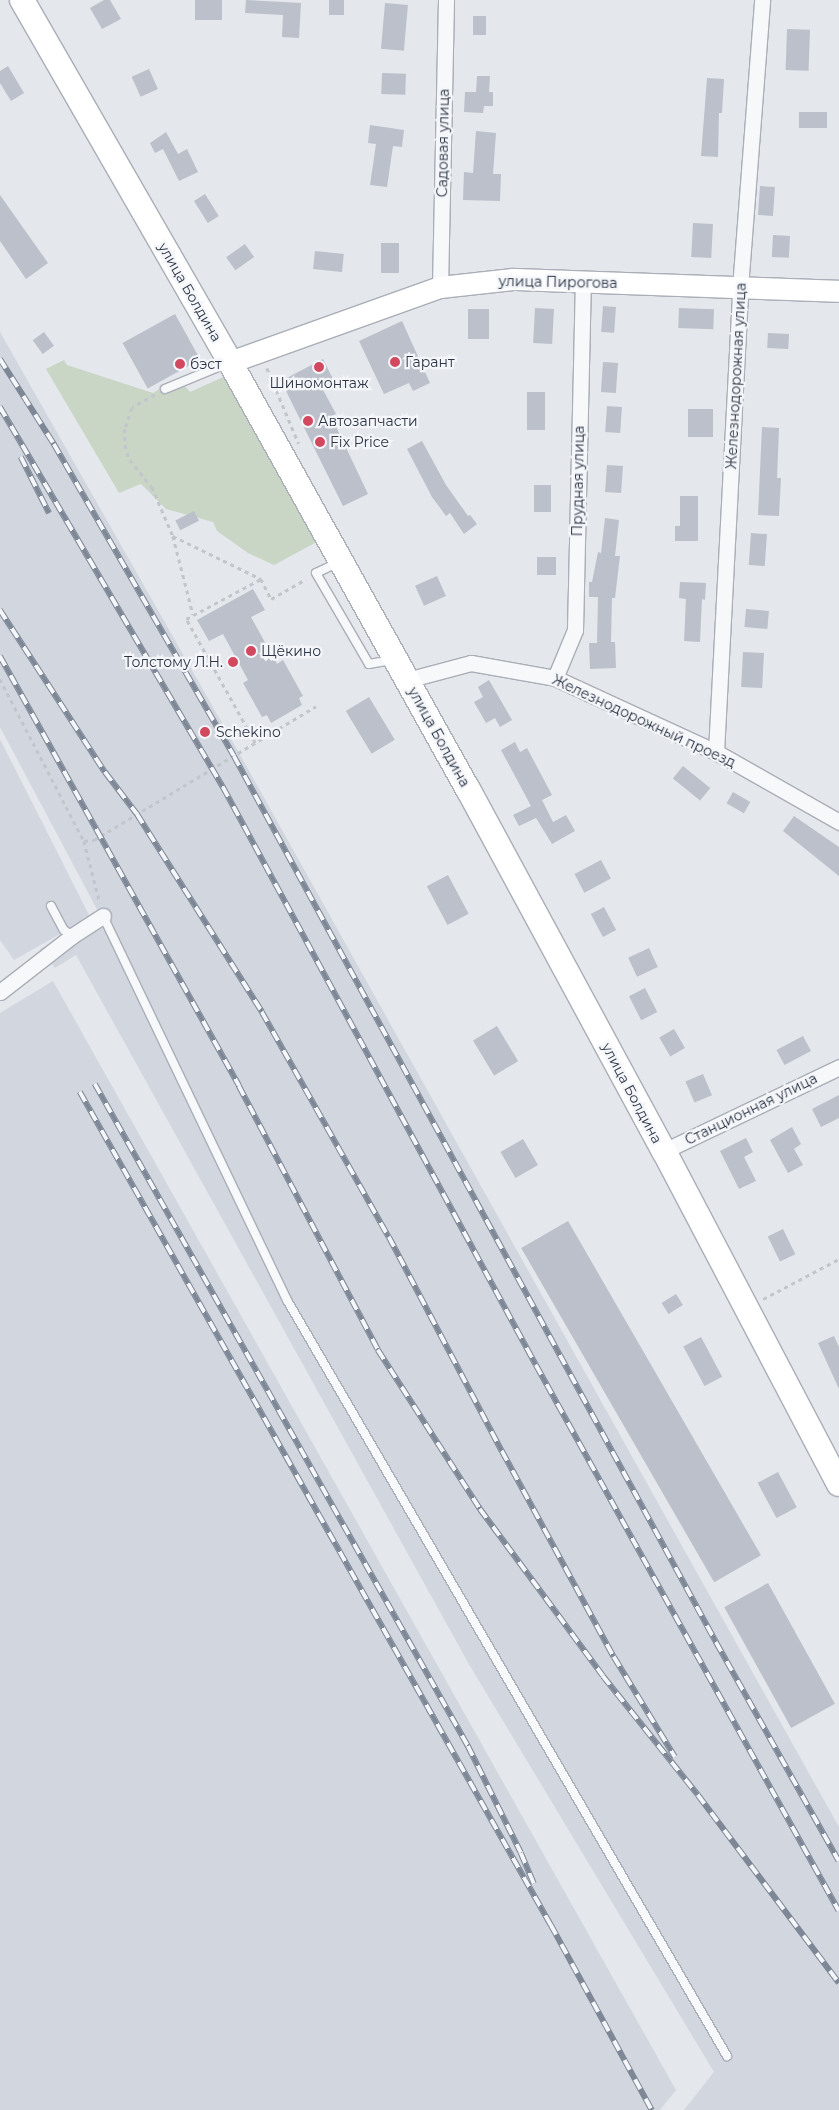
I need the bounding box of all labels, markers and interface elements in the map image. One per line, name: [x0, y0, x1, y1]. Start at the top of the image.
street label: Садовая улица: [434, 89, 452, 197]
street label: улица Болдина: [155, 239, 225, 345]
street label: улица Пирогова: [498, 273, 618, 291]
street label: Железнодорожная улица: [723, 282, 749, 470]
place label: Гарант: [405, 354, 455, 370]
place label: бэст: [190, 356, 222, 372]
marker: Гарант: [389, 356, 401, 368]
marker: бэст: [174, 358, 186, 370]
marker: Шиномонтаж: [313, 361, 325, 373]
place label: Шиномонтаж: [269, 375, 369, 391]
place label: Автозапчасти: [318, 413, 418, 429]
marker: Автозапчасти: [302, 415, 314, 427]
street label: Прудная улица: [569, 425, 587, 537]
place label: Fix Price: [330, 434, 389, 450]
marker: Fix Price: [314, 436, 326, 448]
place label: Щёкино: [261, 643, 321, 659]
marker: Щёкино: [245, 645, 257, 657]
place label: Толстому Л.Н.: [124, 654, 223, 670]
marker: Толстому Л.Н.: [227, 656, 239, 668]
street label: Железнодорожный проезд: [550, 671, 738, 771]
street label: улица Болдина: [405, 684, 473, 790]
place label: Schekino: [216, 724, 281, 740]
marker: Schekino: [198, 725, 212, 739]
street label: улица Болдина: [598, 1040, 666, 1146]
street label: Станционная улица: [682, 1070, 820, 1148]

